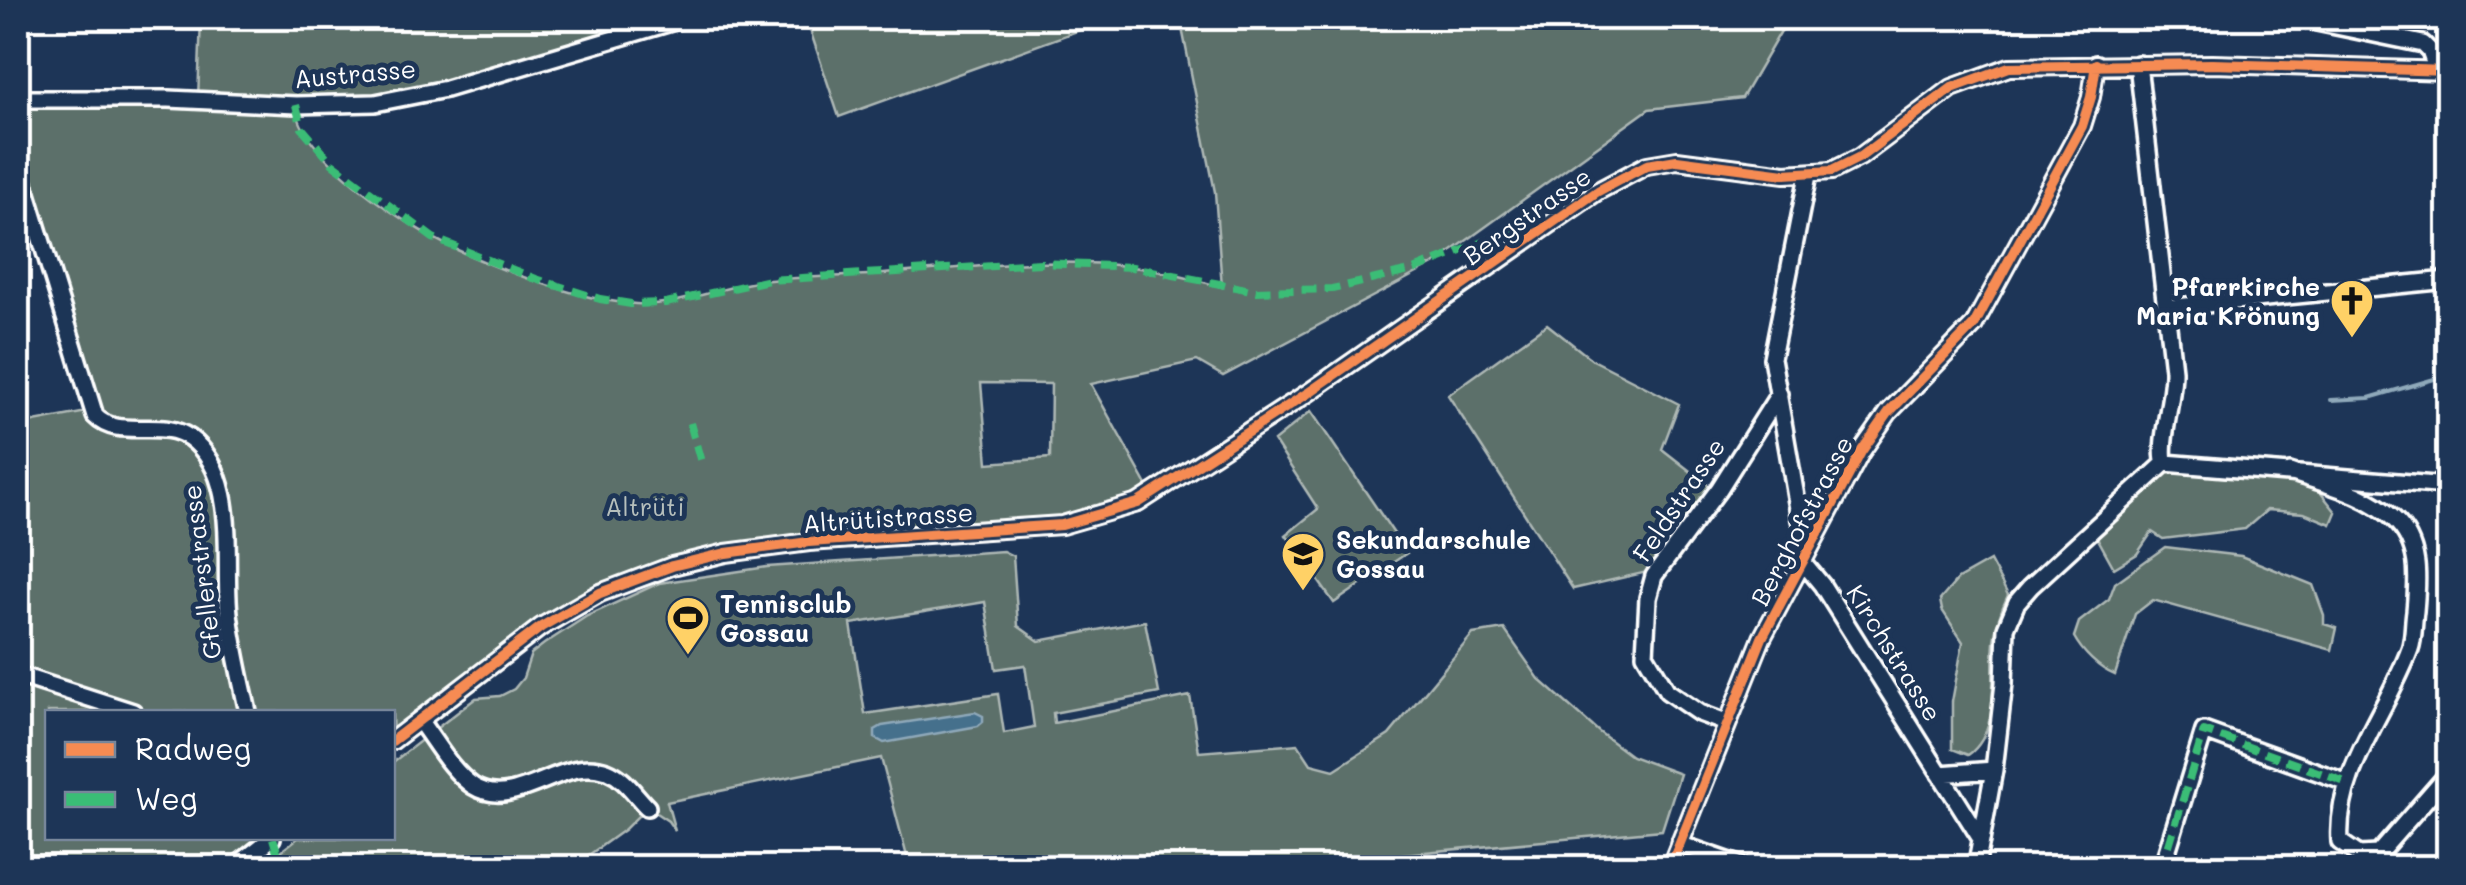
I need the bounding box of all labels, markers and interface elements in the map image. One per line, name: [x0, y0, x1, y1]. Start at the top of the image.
street label: Austrasse: [293, 52, 417, 94]
street label: Bergstrasse: [1456, 159, 1597, 271]
place label: Pfarrkirche Maria Krönung: [2136, 270, 2320, 331]
church icon: Pfarrkirche Maria Krönung: [2329, 278, 2375, 339]
street label: Berghofstrasse: [1743, 430, 1859, 611]
street label: Feldstrasse: [1625, 431, 1731, 568]
street label: Gfellerstrasse: [174, 483, 228, 661]
park label: Altrüti: [605, 490, 685, 522]
street label: Altrütistrasse: [802, 495, 974, 539]
place label: Sekundarschule Gossau: [1336, 523, 1531, 584]
school or university icon: Sekundarschule Gossau: [1280, 531, 1326, 592]
street label: Kirchstrasse: [1840, 578, 1950, 727]
place label: Tennisclub Gossau: [720, 587, 851, 648]
sports icon: Tennisclub Gossau: [665, 595, 711, 656]
legend: [45, 710, 395, 840]
text: Radweg: [135, 728, 251, 768]
text: Weg: [135, 778, 197, 818]

